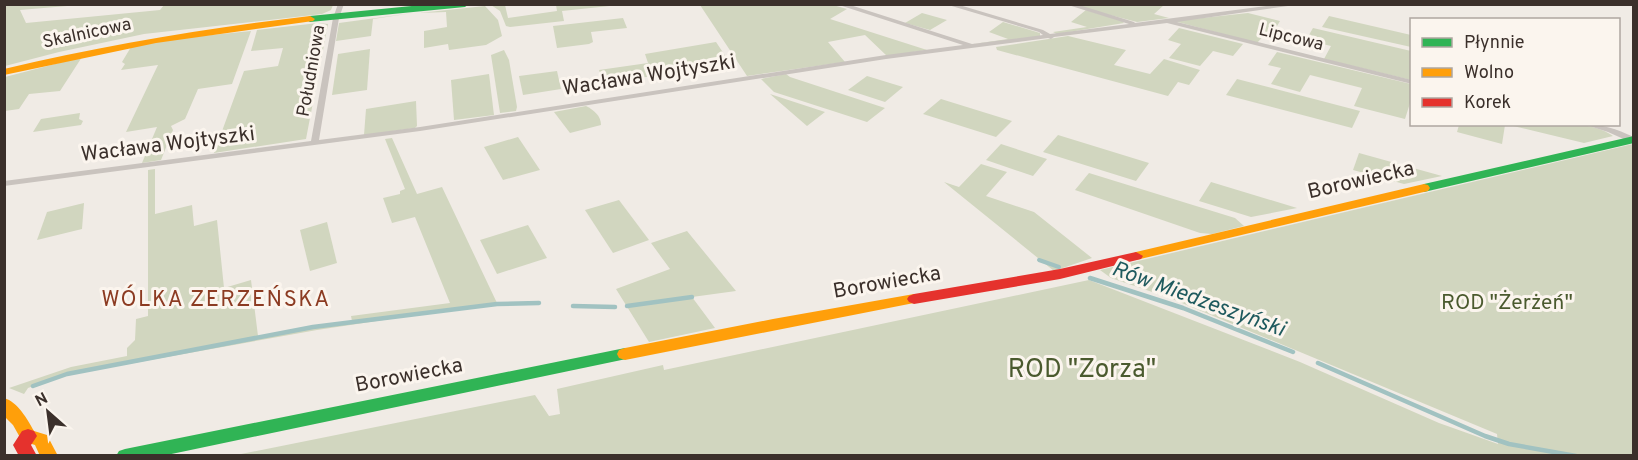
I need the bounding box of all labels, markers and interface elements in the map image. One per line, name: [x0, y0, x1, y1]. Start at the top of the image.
street label: Skalnicowa: [41, 13, 133, 55]
legend: [1410, 18, 1620, 126]
street label: Lipcowa: [1256, 19, 1326, 57]
street label: Południowa: [293, 23, 331, 119]
text: Płynnie: [1464, 32, 1525, 55]
street label: Wacława Wojtyszki: [560, 49, 738, 103]
text: Wolno: [1464, 62, 1514, 85]
text: Korek: [1464, 92, 1511, 115]
street label: Wacława Wojtyszki: [80, 121, 256, 169]
street label: Borowiecka: [1305, 156, 1417, 206]
water label: Rów Miedzeszyński: [1108, 256, 1290, 344]
street label: Borowiecka: [831, 260, 943, 306]
district label: WÓLKA ZERZEŃSKA: [101, 284, 331, 314]
park label: ROD "Żerżeń": [1441, 290, 1573, 317]
street label: Borowiecka: [353, 352, 465, 400]
park label: ROD "Zorza": [1008, 354, 1156, 387]
north arrow: [18, 382, 78, 442]
text: N: [32, 389, 52, 412]

